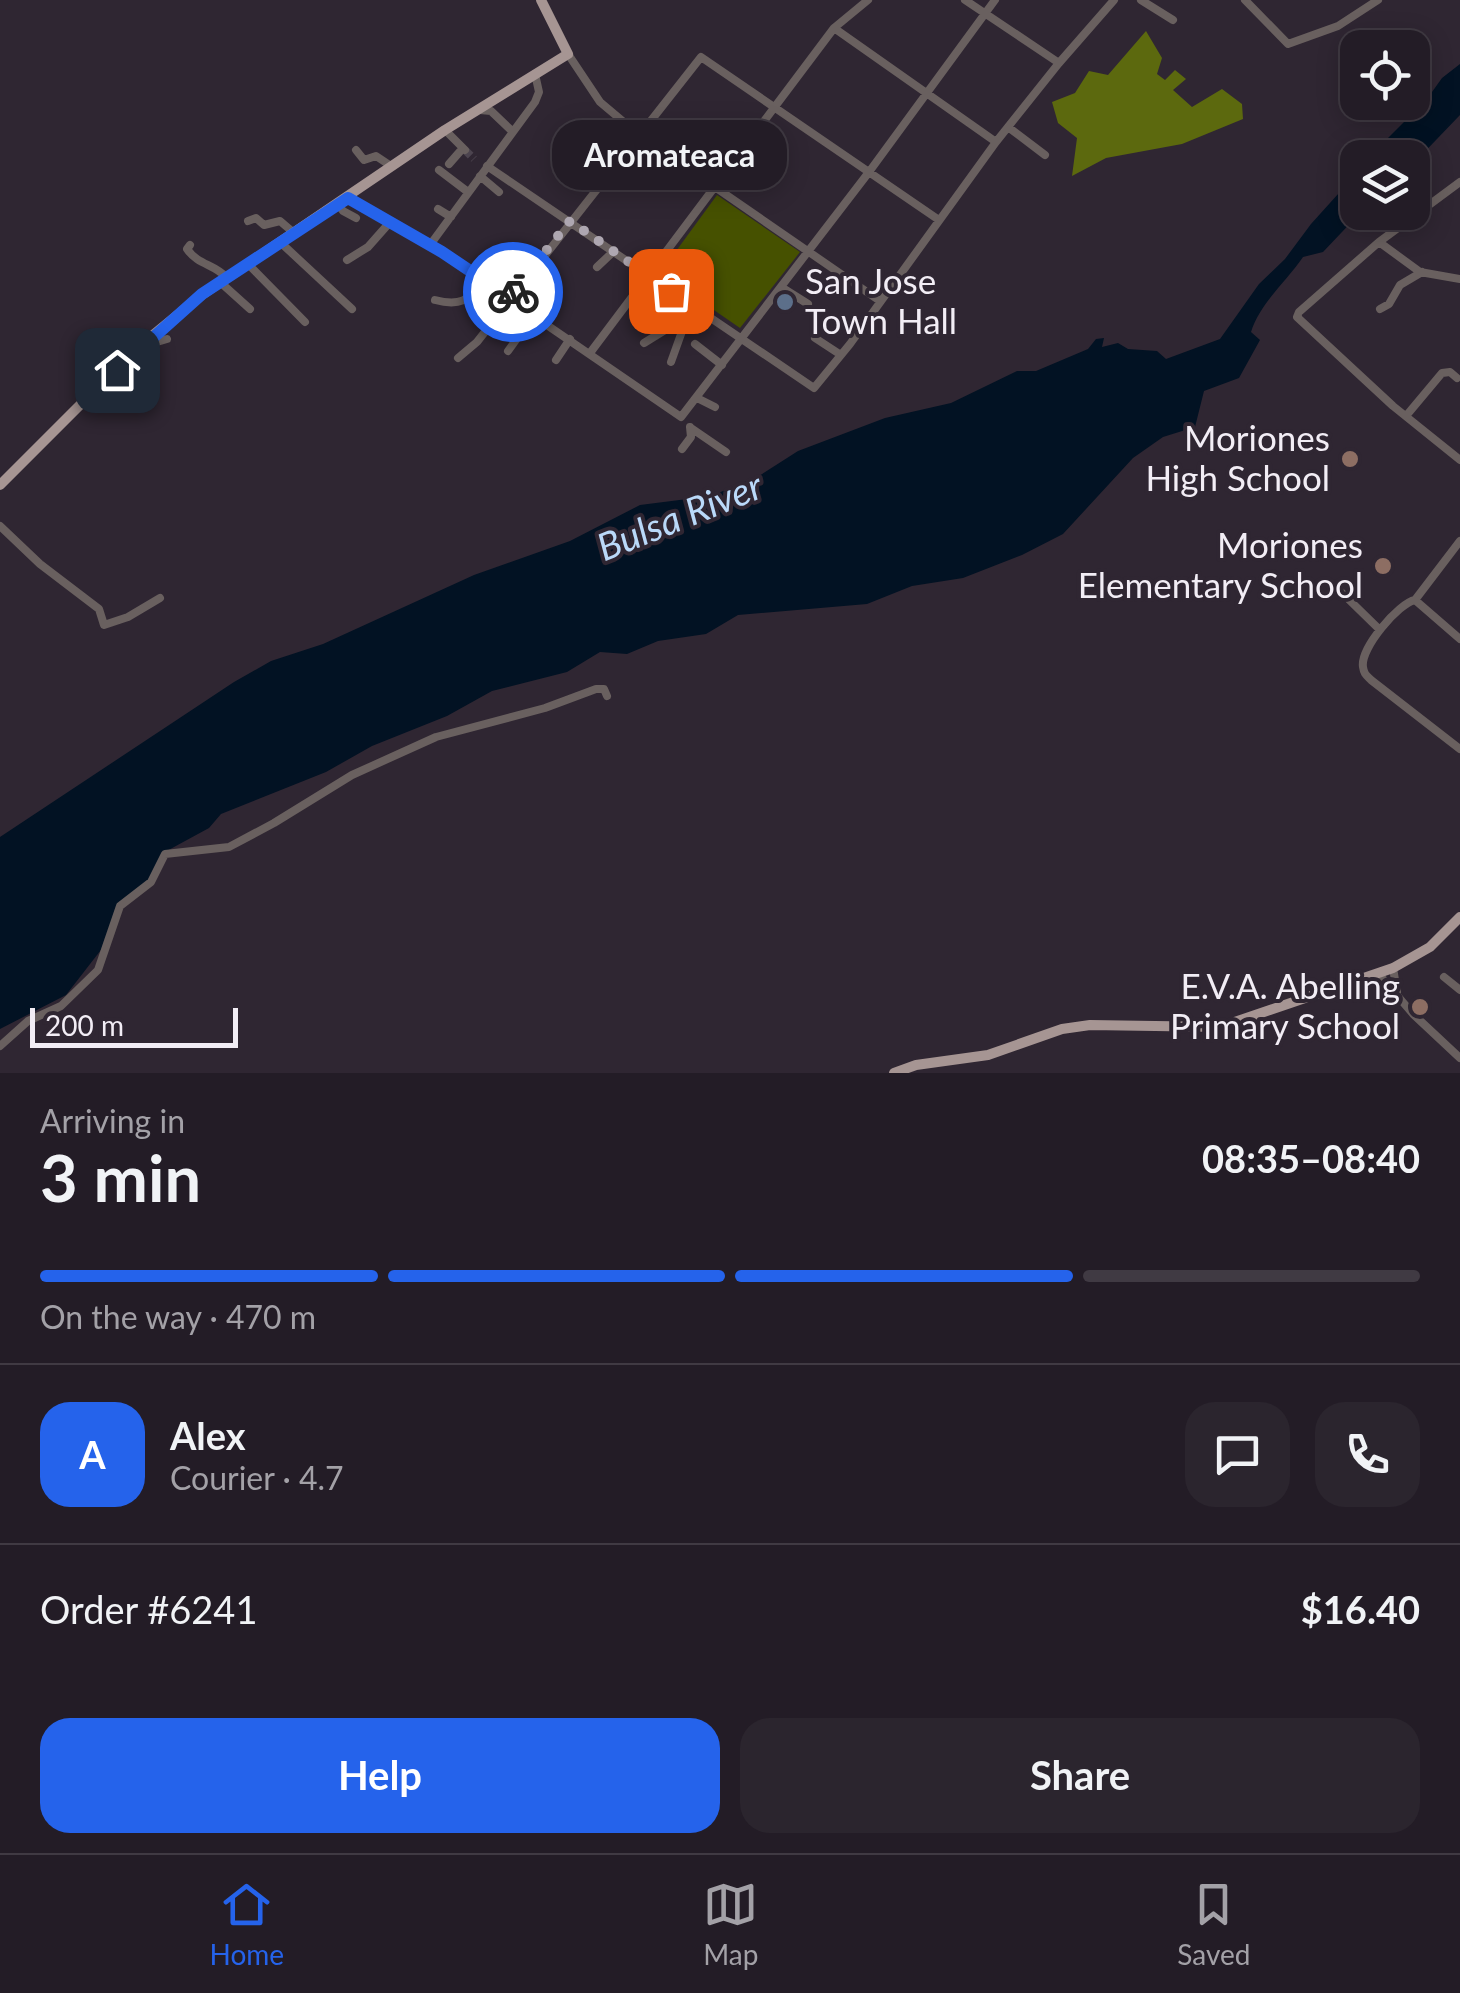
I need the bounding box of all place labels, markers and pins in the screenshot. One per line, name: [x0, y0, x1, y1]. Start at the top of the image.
callout: Aromateaca: [554, 121, 788, 191]
pin: [629, 249, 714, 334]
place label: San Jose Town Hall: [805, 259, 957, 341]
marker: San Jose Town Hall: [774, 291, 796, 313]
pin: [75, 328, 160, 413]
place label: Moriones High School: [1145, 416, 1330, 498]
marker: Moriones High School: [1339, 448, 1361, 470]
place label: Moriones Elementary School: [1078, 523, 1363, 605]
marker: Moriones Elementary School: [1372, 555, 1394, 577]
place label: E.V.A. Abelling Primary School: [1170, 964, 1400, 1046]
marker: E.V.A. Abelling Primary School: [1409, 996, 1431, 1018]

